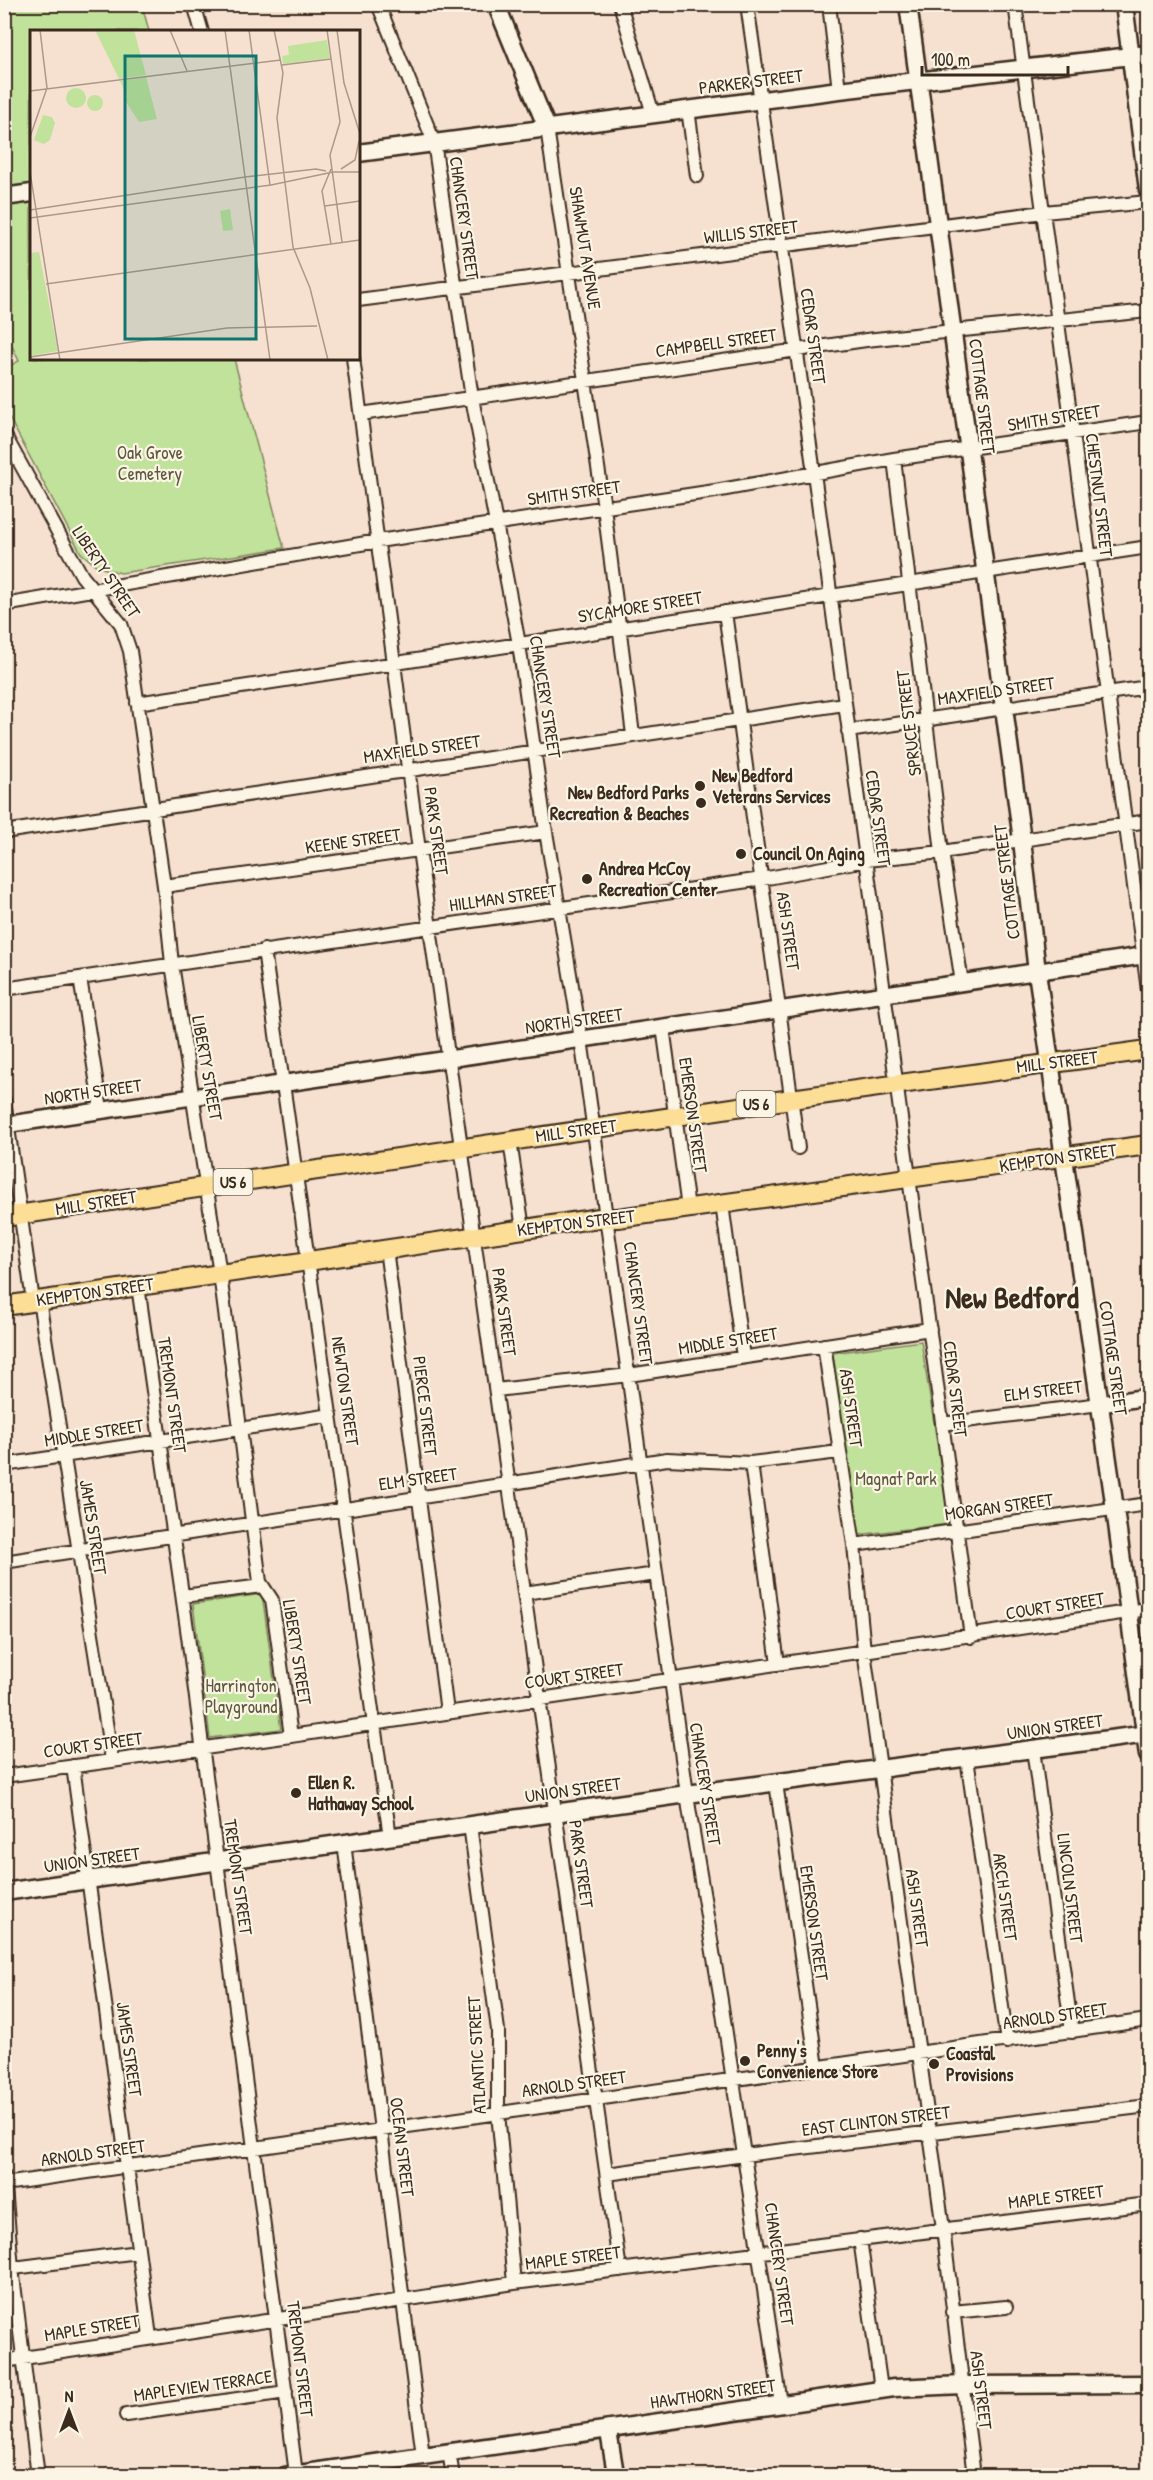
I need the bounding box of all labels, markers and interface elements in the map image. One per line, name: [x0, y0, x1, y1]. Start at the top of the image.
inset map: [30, 30, 360, 360]
scale bar: [922, 39, 1068, 77]
text: 100 m: [931, 47, 970, 72]
street label: PARKER STREET: [698, 63, 805, 100]
street label: CHANCERY STREET: [443, 155, 486, 282]
street label: SHAWMUT AVENUE: [563, 185, 608, 311]
street label: WILLIS STREET: [702, 213, 800, 250]
street label: CEDAR STREET: [794, 286, 833, 386]
street label: CAMPBELL STREET: [654, 322, 779, 363]
street label: COTTAGE STREET: [963, 337, 1002, 455]
street label: SMITH STREET: [1006, 398, 1103, 437]
street label: CHESTNUT STREET: [1080, 432, 1120, 559]
park label: Oak Grove Cemetery: [117, 440, 183, 486]
street label: SMITH STREET: [526, 474, 622, 511]
street label: LIBERTY STREET: [66, 521, 147, 623]
street label: SYCAMORE STREET: [576, 584, 704, 629]
street label: CHANCERY STREET: [523, 634, 568, 761]
street label: SPRUCE STREET: [890, 668, 927, 777]
street label: MAXFIELD STREET: [936, 670, 1057, 711]
street label: MAXFIELD STREET: [362, 728, 483, 769]
place label: New Bedford Veterans Services: [712, 763, 831, 809]
street label: CEDAR STREET: [859, 768, 898, 868]
marker: New Bedford Veterans Services: [693, 779, 707, 793]
place label: New Bedford Parks Recreation & Beaches: [550, 780, 689, 826]
street label: PARK STREET: [418, 785, 455, 877]
marker: New Bedford Parks Recreation & Beaches: [694, 796, 708, 810]
street label: KEENE STREET: [304, 821, 403, 860]
street label: COTTAGE STREET: [987, 823, 1026, 941]
place label: Council On Aging: [753, 841, 865, 867]
marker: Council On Aging: [734, 847, 748, 861]
place label: Andrea McCoy Recreation Center: [599, 856, 718, 902]
marker: Andrea McCoy Recreation Center: [580, 872, 594, 886]
street label: HILLMAN STREET: [447, 877, 559, 917]
street label: ASH STREET: [771, 890, 806, 972]
street label: NORTH STREET: [524, 1001, 625, 1040]
street label: LIBERTY STREET: [186, 1014, 229, 1123]
street label: MILL STREET: [1015, 1044, 1100, 1079]
street label: EMERSON STREET: [673, 1056, 714, 1175]
street label: NORTH STREET: [43, 1072, 144, 1111]
road number: US 6: [736, 1091, 776, 1117]
street label: MILL STREET: [534, 1112, 619, 1149]
street label: KEMPTON STREET: [998, 1137, 1119, 1178]
road number: US 6: [214, 1169, 252, 1195]
street label: MILL STREET: [54, 1184, 139, 1221]
street label: KEMPTON STREET: [516, 1203, 637, 1242]
street label: CHANCERY STREET: [617, 1240, 660, 1367]
street label: PARK STREET: [486, 1266, 523, 1358]
street label: KEMPTON STREET: [35, 1271, 156, 1312]
district label: New Bedford: [945, 1277, 1079, 1317]
street label: COTTAGE STREET: [1093, 1299, 1134, 1417]
street label: MIDDLE STREET: [677, 1320, 780, 1361]
street label: TREMONT STREET: [152, 1335, 193, 1455]
street label: NEWTON STREET: [325, 1335, 366, 1448]
street label: CEDAR STREET: [937, 1339, 974, 1439]
street label: PIERCE STREET: [407, 1355, 444, 1458]
street label: ASH STREET: [834, 1367, 869, 1449]
street label: ELM STREET: [1002, 1373, 1084, 1408]
street label: MIDDLE STREET: [43, 1412, 146, 1453]
street label: ELM STREET: [377, 1461, 459, 1496]
park label: Magnat Park: [855, 1466, 937, 1491]
street label: JAMES STREET: [74, 1478, 113, 1577]
street label: MORGAN STREET: [943, 1486, 1055, 1526]
street label: COURT STREET: [1004, 1585, 1107, 1626]
street label: LIBERTY STREET: [277, 1598, 318, 1707]
street label: COURT STREET: [523, 1656, 626, 1695]
park label: Harrington Playground: [205, 1673, 277, 1719]
street label: UNION STREET: [1005, 1707, 1105, 1746]
street label: CHANCERY STREET: [683, 1721, 728, 1848]
street label: COURT STREET: [42, 1725, 145, 1764]
place label: Ellen R. Hathaway School: [308, 1770, 415, 1817]
street label: UNION STREET: [523, 1770, 623, 1809]
marker: Ellen R. Hathaway School: [289, 1786, 303, 1800]
street label: TREMONT STREET: [218, 1817, 259, 1937]
street label: PARK STREET: [563, 1818, 600, 1910]
street label: LINCOLN STREET: [1051, 1832, 1090, 1945]
street label: UNION STREET: [42, 1840, 142, 1879]
street label: ARCH STREET: [987, 1851, 1024, 1943]
street label: EMERSON STREET: [794, 1864, 835, 1983]
street label: ASH STREET: [900, 1867, 935, 1949]
street label: ATLANTIC STREET: [461, 1995, 492, 2115]
street label: ARNOLD STREET: [1001, 1996, 1109, 2035]
street label: JAMES STREET: [110, 2000, 149, 2099]
place label: Penny's Convenience Store: [757, 2038, 879, 2084]
place label: Coastal Provisions: [946, 2041, 1013, 2087]
marker: Penny's Convenience Store: [738, 2054, 752, 2068]
marker: Coastal Provisions: [927, 2057, 941, 2071]
street label: ARNOLD STREET: [520, 2064, 628, 2103]
street label: OCEAN STREET: [384, 2096, 421, 2198]
street label: EAST CLINTON STREET: [800, 2099, 952, 2142]
street label: ARNOLD STREET: [39, 2133, 147, 2172]
street label: MAPLE STREET: [1007, 2178, 1106, 2215]
street label: CHANCERY STREET: [758, 2201, 801, 2328]
street label: MAPLE STREET: [524, 2239, 623, 2276]
street label: TREMONT STREET: [281, 2300, 320, 2419]
street label: MAPLE STREET: [42, 2308, 142, 2347]
street label: ASH STREET: [964, 2349, 999, 2431]
street label: MAPLEVIEW TERRACE: [132, 2363, 274, 2408]
street label: HAWTHORN STREET: [649, 2372, 778, 2415]
north arrow: [39, 2381, 99, 2441]
text: N: [65, 2385, 74, 2407]

